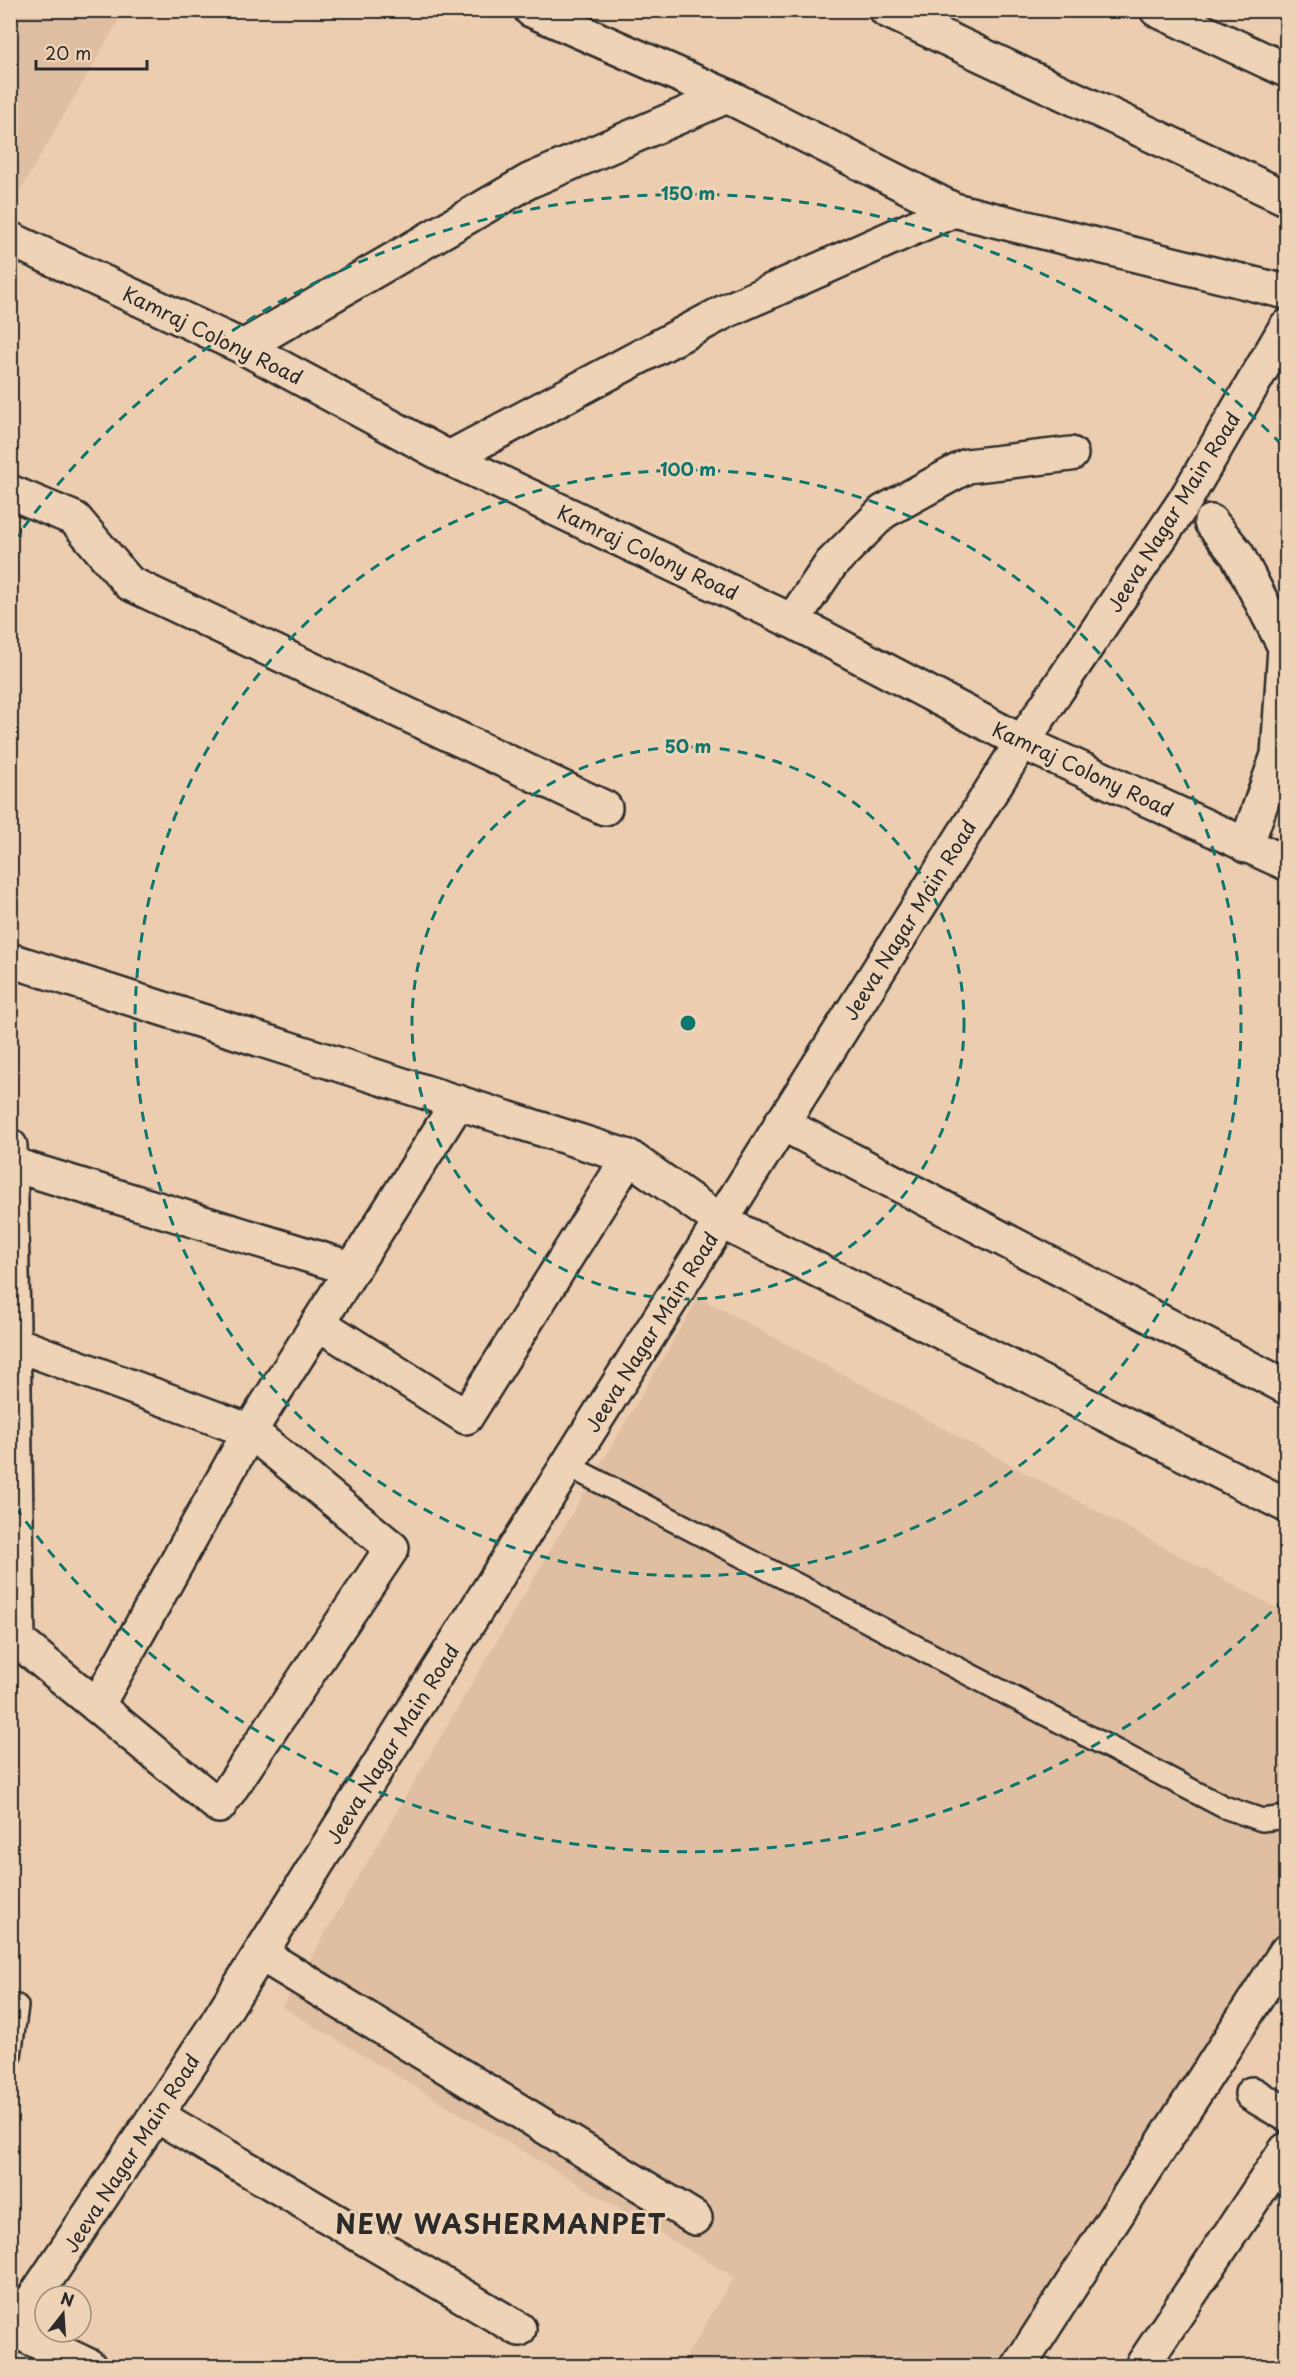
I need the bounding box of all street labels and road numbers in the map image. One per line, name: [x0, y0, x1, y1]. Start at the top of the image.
street label: Kamraj Colony Road: [118, 278, 308, 392]
street label: Jeeva Nagar Main Road: [1099, 406, 1247, 618]
street label: Kamraj Colony Road: [552, 497, 744, 607]
street label: Kamraj Colony Road: [987, 714, 1179, 824]
street label: Jeeva Nagar Main Road: [835, 814, 983, 1026]
street label: Jeeva Nagar Main Road: [577, 1226, 725, 1438]
street label: Jeeva Nagar Main Road: [318, 1638, 466, 1850]
street label: Jeeva Nagar Main Road: [55, 2048, 207, 2258]

